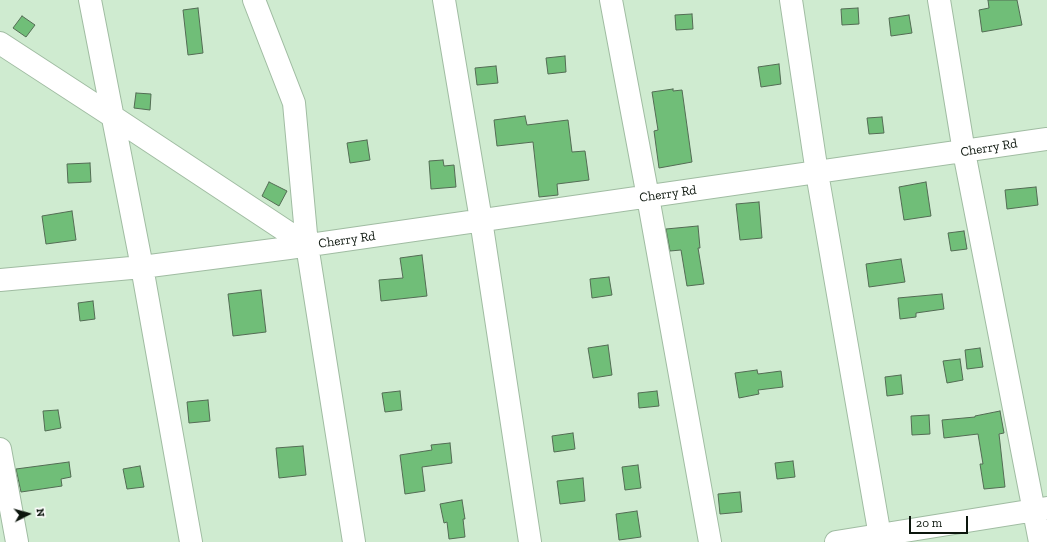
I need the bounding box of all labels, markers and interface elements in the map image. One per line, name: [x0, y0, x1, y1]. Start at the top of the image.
street label: Cherry Rd: [959, 136, 1019, 160]
street label: Cherry Rd: [639, 182, 697, 206]
street label: Cherry Rd: [318, 228, 376, 252]
north arrow: [8, 494, 48, 534]
text: N: [34, 508, 47, 518]
scale bar: [911, 508, 970, 534]
text: 20 m: [916, 516, 942, 530]

